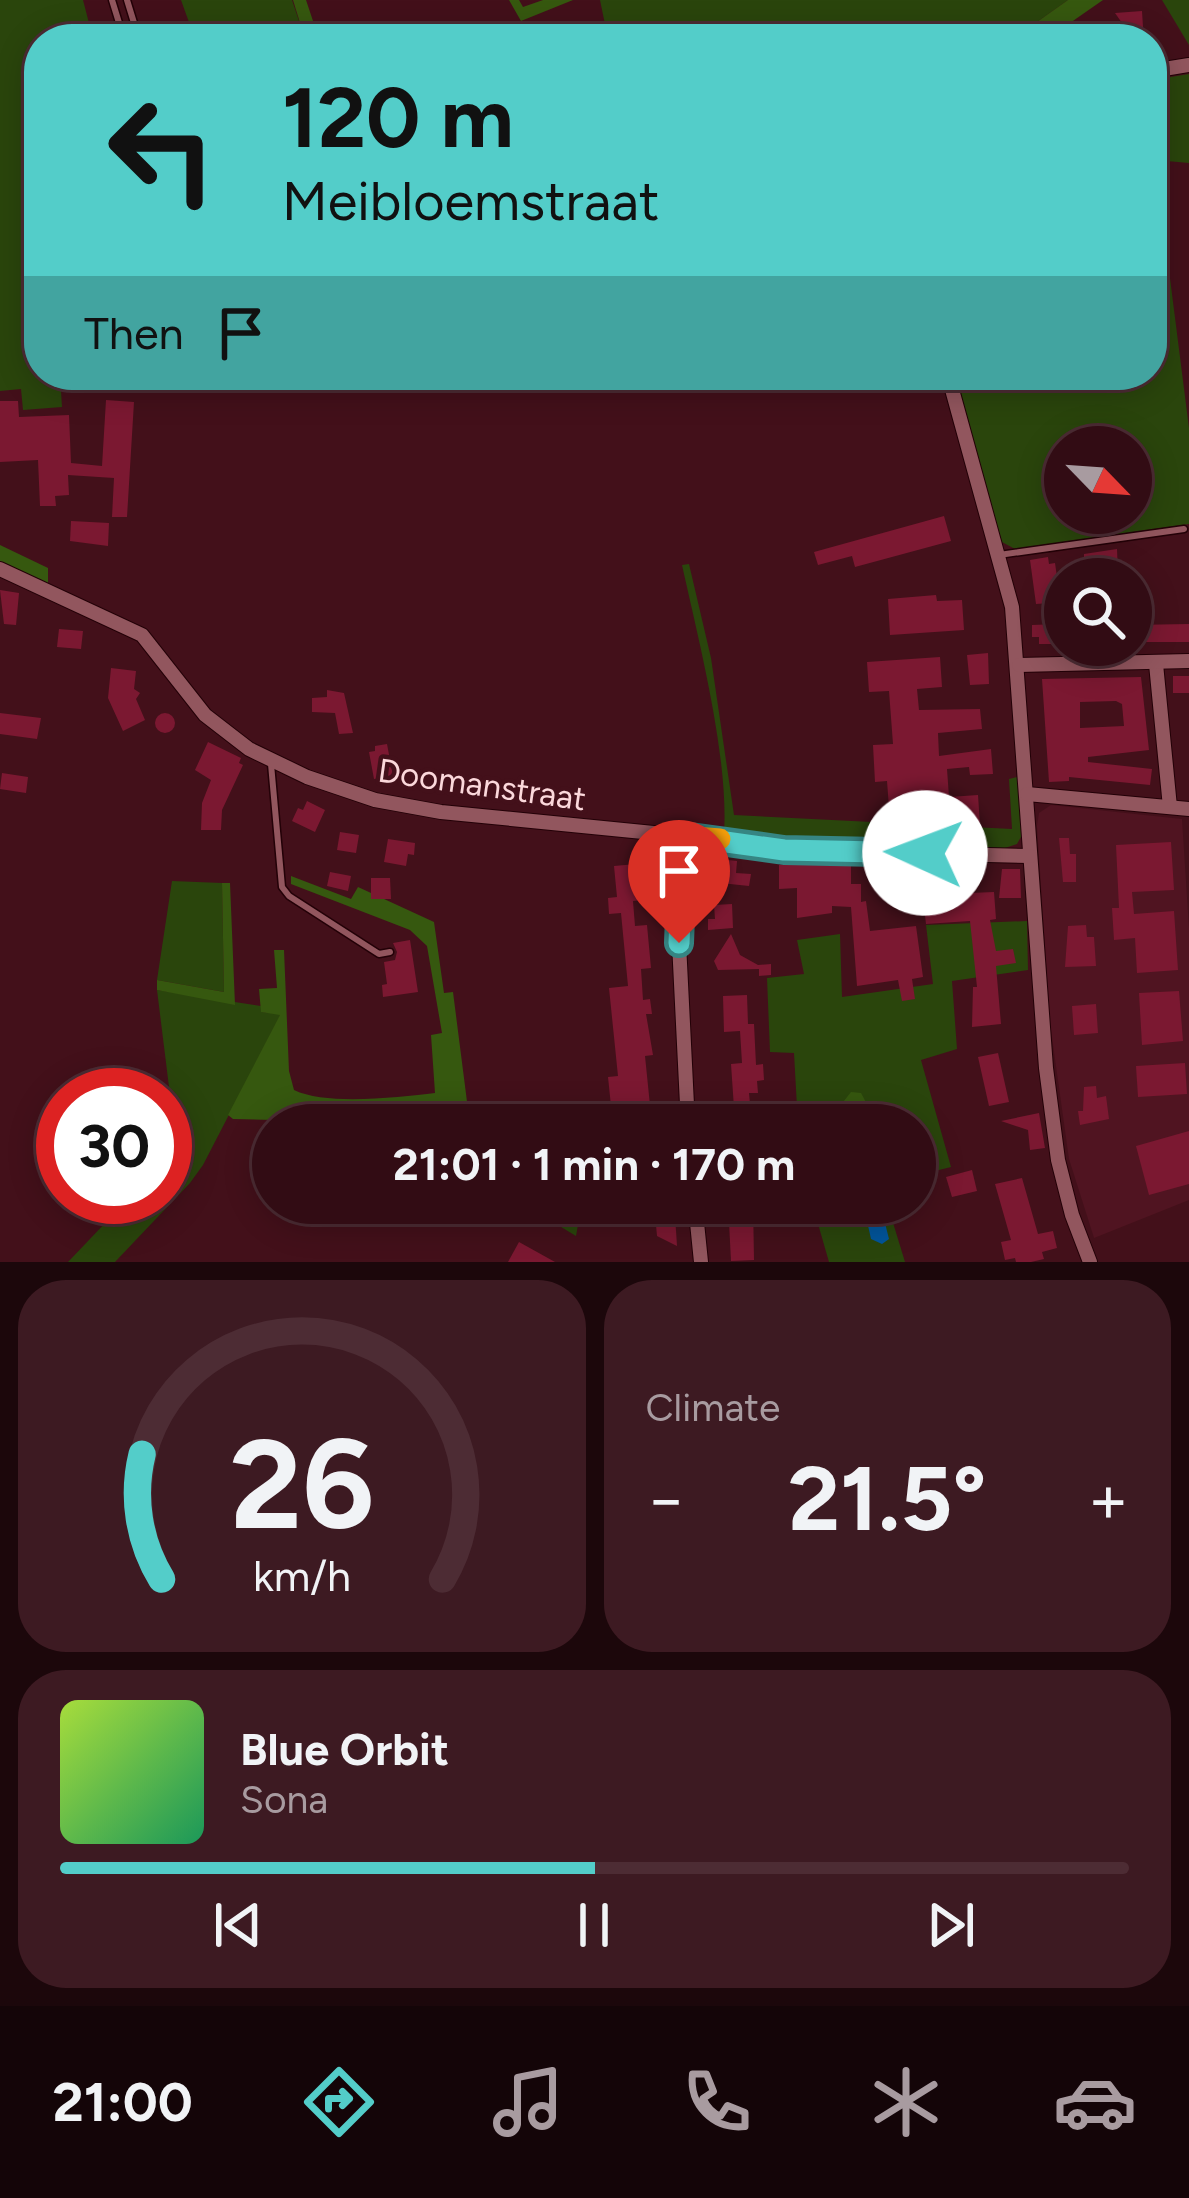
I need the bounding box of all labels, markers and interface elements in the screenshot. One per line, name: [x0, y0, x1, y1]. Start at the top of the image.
text: 120 m: [282, 67, 514, 168]
icon: left: [84, 72, 240, 228]
text: Meibloemstraat: [282, 169, 659, 234]
icon: arrive: [208, 300, 274, 366]
text: Then: [84, 306, 184, 360]
north arrow: [1044, 426, 1152, 534]
map controls: [1044, 426, 1152, 666]
button: search: [1044, 558, 1152, 666]
street label: Doomanstraat: [376, 751, 588, 818]
position arrow: [862, 790, 988, 916]
pin: [628, 820, 730, 943]
icon: arrive: [646, 838, 712, 904]
speed limit sign: 30: [36, 1068, 192, 1224]
text: 21:01 · 1 min · 170 m: [393, 1137, 795, 1191]
text: Climate: [646, 1384, 780, 1431]
text: 26: [229, 1409, 374, 1559]
text: 21.5°: [788, 1444, 987, 1553]
text: −: [646, 1459, 687, 1539]
text: +: [1088, 1459, 1129, 1539]
text: km/h: [253, 1550, 351, 1602]
text: Blue Orbit: [240, 1722, 449, 1776]
text: Sona: [240, 1776, 328, 1823]
icon: previous: [205, 1892, 271, 1958]
icon: pause: [561, 1892, 627, 1958]
icon: next: [918, 1892, 984, 1958]
icon: directions: [297, 2060, 381, 2144]
icon: music: [486, 2060, 570, 2144]
icon: phone: [675, 2060, 759, 2144]
icon: climate: [864, 2060, 948, 2144]
icon: car: [1053, 2060, 1137, 2144]
text: 21:00: [52, 2070, 193, 2135]

